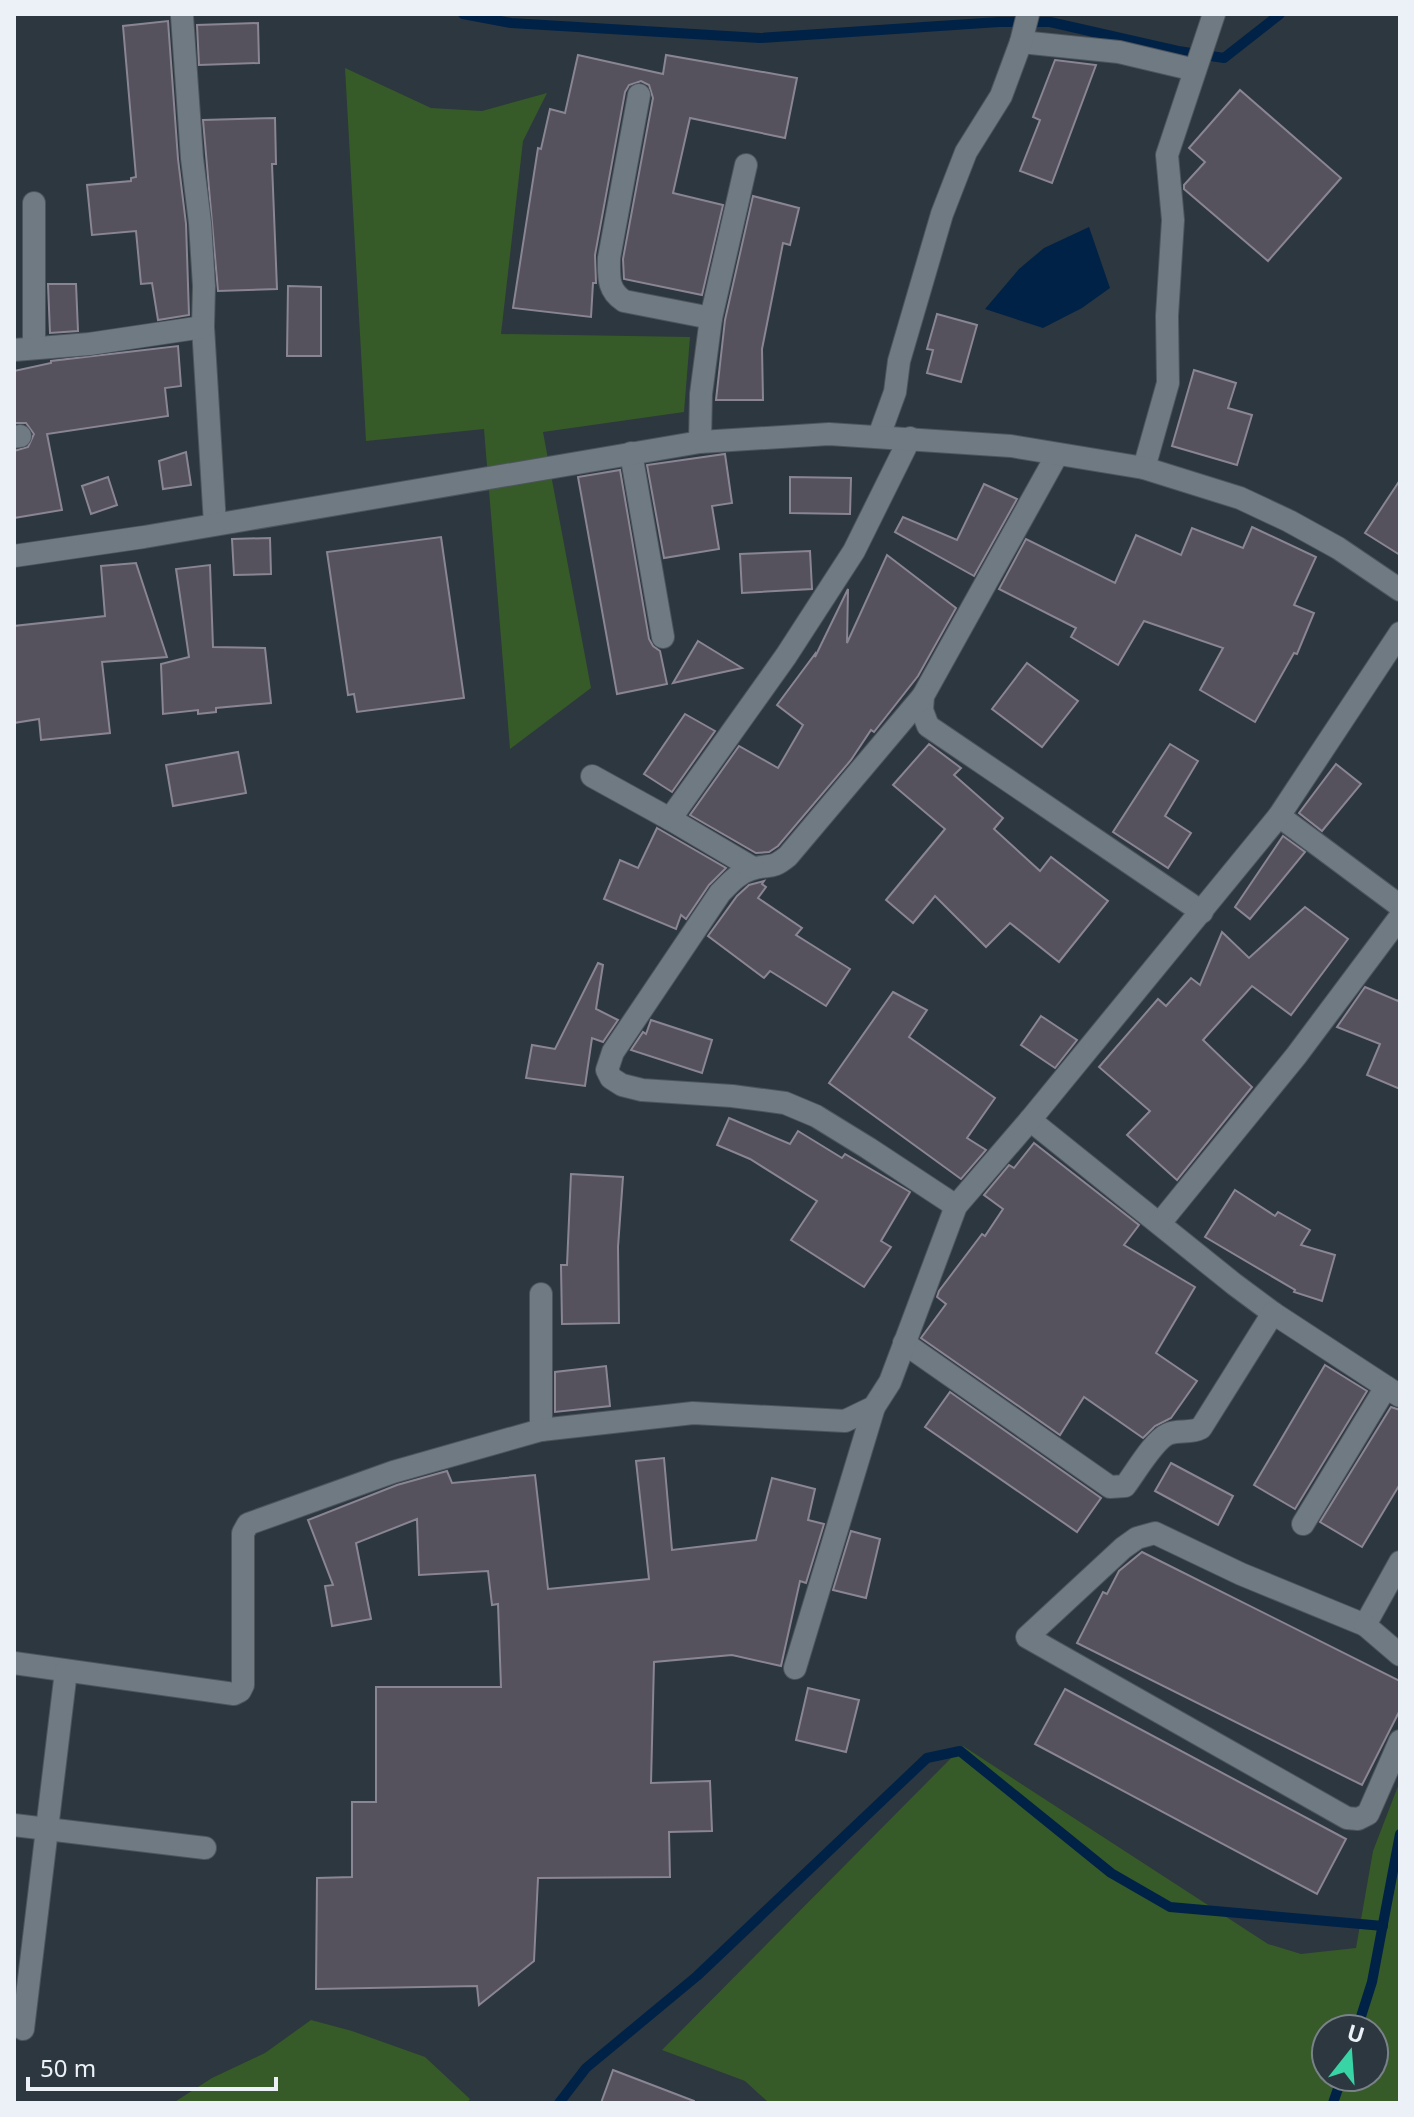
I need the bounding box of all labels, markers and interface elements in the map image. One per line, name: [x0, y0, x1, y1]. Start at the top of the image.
north arrow: [1310, 2013, 1390, 2093]
text: U: [1344, 2016, 1368, 2050]
scale bar: [28, 2041, 276, 2091]
text: 50 m: [40, 2051, 96, 2084]

